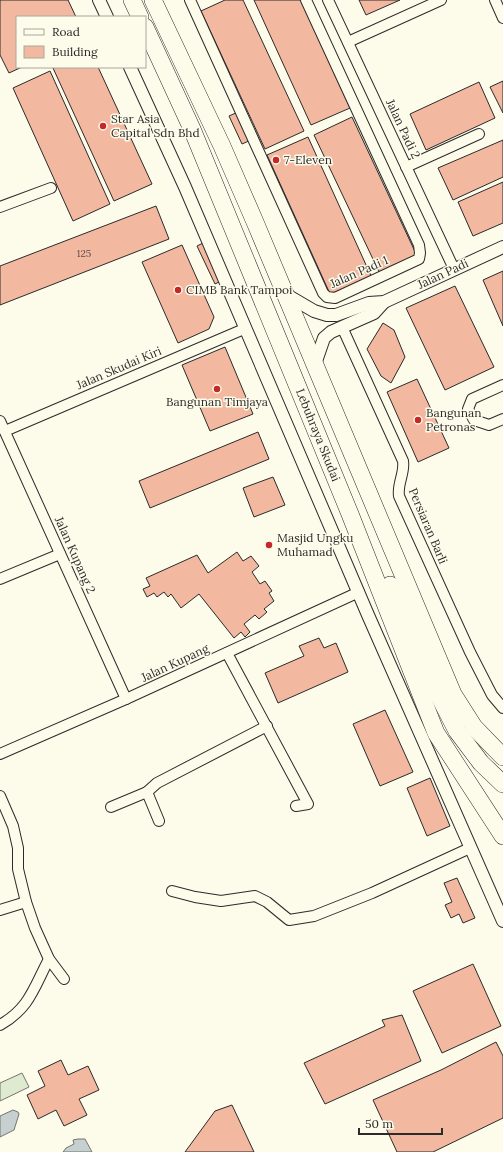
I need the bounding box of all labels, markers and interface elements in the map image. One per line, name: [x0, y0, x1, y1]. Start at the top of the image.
legend: [16, 16, 146, 68]
text: Road: [52, 24, 80, 39]
text: Building: [52, 44, 98, 59]
street label: Jalan Padi 2: [383, 96, 424, 161]
place label: Star Asia Capital Sdn Bhd: [111, 111, 200, 140]
marker: Star Asia Capital Sdn Bhd: [98, 121, 108, 131]
place label: 7-Eleven: [284, 152, 332, 167]
marker: 7-Eleven: [271, 155, 281, 165]
house number: 125: [77, 247, 91, 260]
street label: Jalan Padi 1: [327, 252, 390, 291]
street label: Jalan Padi: [414, 255, 471, 292]
place label: CIMB Bank Tampoi: [186, 282, 292, 297]
marker: CIMB Bank Tampoi: [173, 285, 183, 295]
street label: Jalan Skudai Kiri: [73, 343, 164, 393]
marker: Bangunan Timjaya: [212, 384, 222, 394]
street label: Lebuhraya Skudai: [293, 386, 344, 483]
place label: Bangunan Timjaya: [166, 394, 268, 409]
place label: Bangunan Petronas: [426, 405, 482, 434]
marker: Bangunan Petronas: [413, 415, 423, 425]
street label: Persiaran Barli: [406, 486, 451, 566]
street label: Jalan Kupang 2: [51, 513, 99, 596]
place label: Masjid Ungku Muhamad: [277, 530, 353, 559]
marker: Masjid Ungku Muhamad: [264, 540, 274, 550]
street label: Jalan Kupang: [138, 640, 211, 685]
scale bar: [359, 1110, 442, 1136]
text: 50 m: [365, 1116, 393, 1131]

